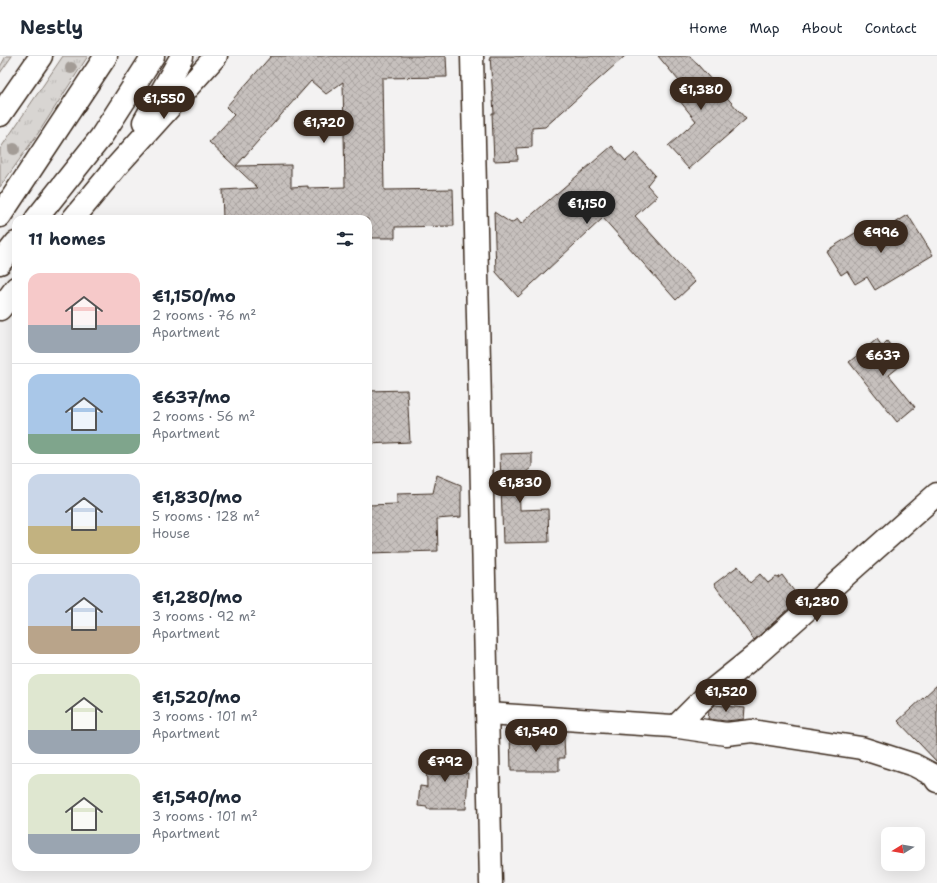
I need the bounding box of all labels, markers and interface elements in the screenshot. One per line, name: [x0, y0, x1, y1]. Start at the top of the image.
text: Nestly: [20, 15, 83, 40]
text: Home: [689, 19, 728, 37]
text: Map: [750, 19, 780, 37]
text: About: [802, 19, 843, 37]
text: Contact: [865, 19, 917, 37]
pin: €1,380: [668, 77, 734, 111]
text: €1,380: [679, 81, 723, 98]
pin: €1,550: [131, 86, 197, 120]
text: €1,550: [143, 90, 185, 107]
pin: €1,720: [291, 110, 357, 144]
text: €1,720: [303, 114, 345, 131]
pin: €1,150: [554, 191, 620, 225]
text: €1,150: [567, 195, 607, 212]
pin: €996: [857, 220, 905, 254]
text: €996: [863, 224, 899, 241]
text: 11 homes: [28, 228, 106, 250]
icon: filters: [334, 228, 356, 250]
text: €1,150/mo: [152, 285, 236, 307]
icon: home: [60, 289, 108, 337]
text: 2 rooms · 76 m²: [152, 307, 256, 324]
text: Apartment: [152, 324, 220, 341]
pin: €637: [859, 343, 907, 377]
text: €637: [865, 347, 901, 364]
text: €637/mo: [152, 386, 231, 408]
icon: home: [60, 390, 108, 438]
text: 2 rooms · 56 m²: [152, 408, 255, 425]
text: Apartment: [152, 425, 220, 442]
pin: €1,830: [487, 470, 553, 504]
text: €1,830: [498, 474, 542, 491]
text: €1,830/mo: [152, 486, 242, 508]
icon: home: [60, 490, 108, 538]
text: 5 rooms · 128 m²: [152, 508, 260, 525]
text: House: [152, 525, 190, 542]
text: €1,280/mo: [152, 586, 242, 608]
pin: €1,280: [784, 589, 850, 623]
icon: home: [60, 590, 108, 638]
text: €1,280: [795, 593, 839, 610]
text: 3 rooms · 92 m²: [152, 608, 256, 625]
text: Apartment: [152, 625, 220, 642]
pin: €1,520: [693, 679, 759, 713]
text: €1,520: [704, 683, 748, 700]
text: €1,520/mo: [152, 686, 241, 708]
icon: home: [60, 690, 108, 738]
text: 3 rooms · 101 m²: [152, 708, 258, 725]
pin: €1,540: [503, 719, 569, 753]
text: €1,540: [514, 723, 558, 740]
text: Apartment: [152, 725, 220, 742]
pin: €792: [421, 749, 469, 783]
text: €792: [427, 753, 463, 770]
text: €1,540/mo: [152, 786, 242, 808]
icon: home: [60, 790, 108, 838]
text: 3 rooms · 101 m²: [152, 808, 258, 825]
text: Apartment: [152, 825, 220, 842]
north arrow: [881, 827, 925, 871]
map controls: [881, 827, 925, 871]

